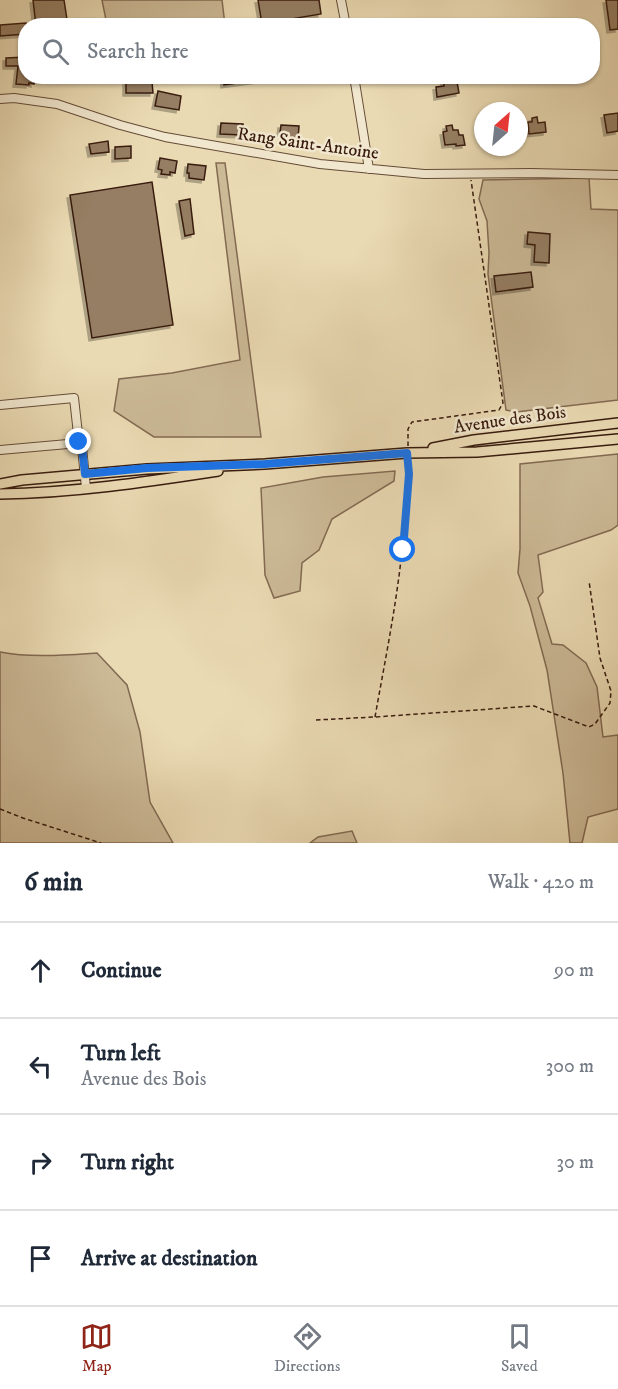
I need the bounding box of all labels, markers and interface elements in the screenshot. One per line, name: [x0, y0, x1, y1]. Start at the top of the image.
search box: [18, 18, 600, 84]
icon: search: [39, 35, 72, 68]
text: Search here: [87, 38, 189, 65]
north arrow: [474, 102, 528, 156]
street label: Rang Saint-Antoine: [236, 123, 380, 165]
street label: Avenue des Bois: [453, 401, 567, 439]
route end: [65, 428, 91, 454]
route start: [389, 536, 415, 562]
text: 6 min: [24, 866, 83, 899]
text: Walk · 420 m: [488, 870, 594, 895]
icon: ahead: [24, 954, 57, 987]
text: Continue: [81, 957, 162, 984]
text: 90 m: [554, 958, 594, 983]
text: Turn left: [81, 1040, 161, 1067]
icon: left: [24, 1050, 57, 1083]
text: 300 m: [546, 1054, 594, 1079]
text: Avenue des Bois: [81, 1067, 206, 1092]
icon: right: [24, 1146, 57, 1179]
text: Turn right: [81, 1149, 174, 1176]
text: 30 m: [556, 1150, 594, 1175]
icon: arrive: [24, 1242, 57, 1275]
text: Arrive at destination: [81, 1245, 258, 1272]
tab: Map: [80, 1320, 113, 1376]
tab: Directions: [274, 1320, 340, 1376]
tab: Saved: [501, 1320, 538, 1376]

